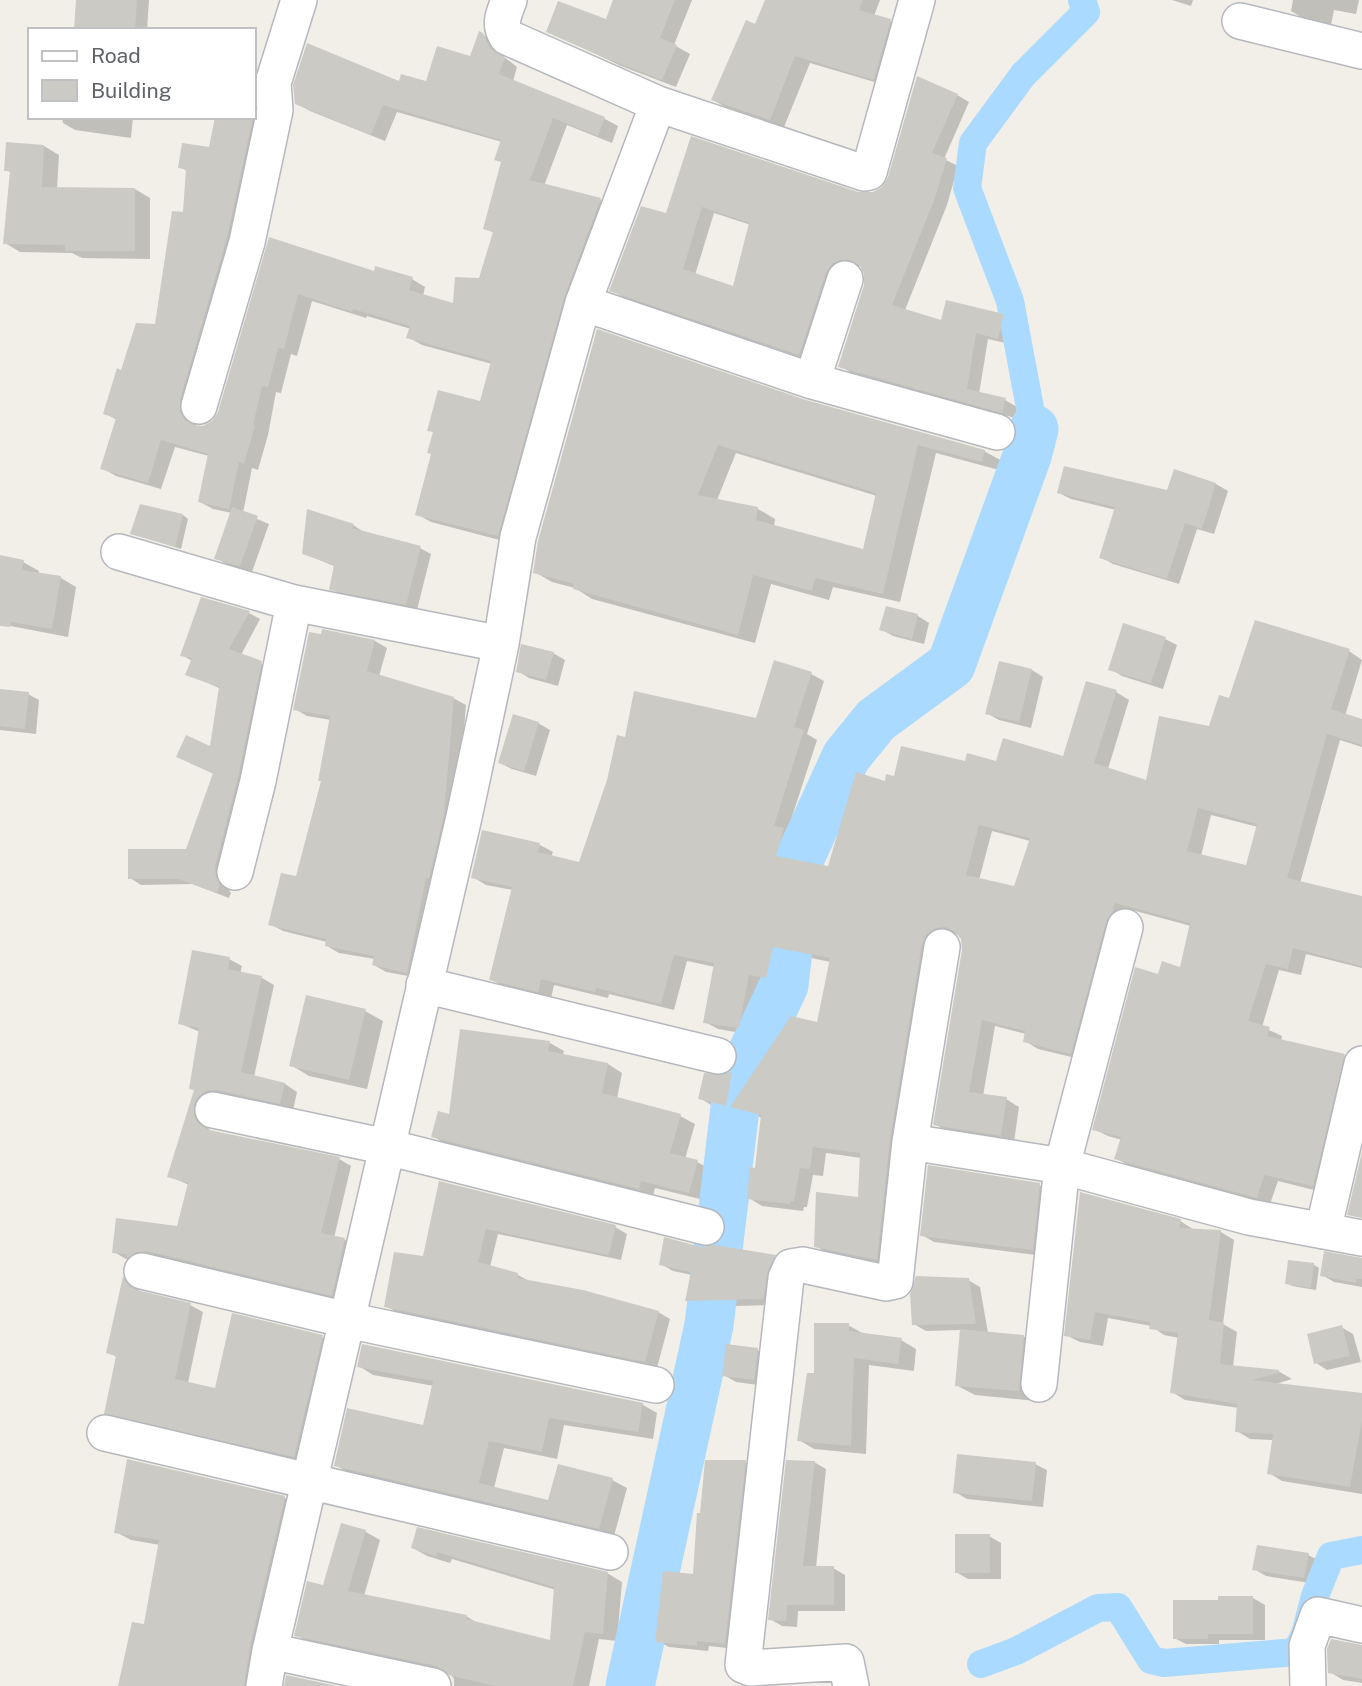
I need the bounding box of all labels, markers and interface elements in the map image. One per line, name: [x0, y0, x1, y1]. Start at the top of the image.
legend: [28, 28, 256, 119]
text: Road: [91, 43, 141, 68]
text: Building: [91, 78, 172, 103]

